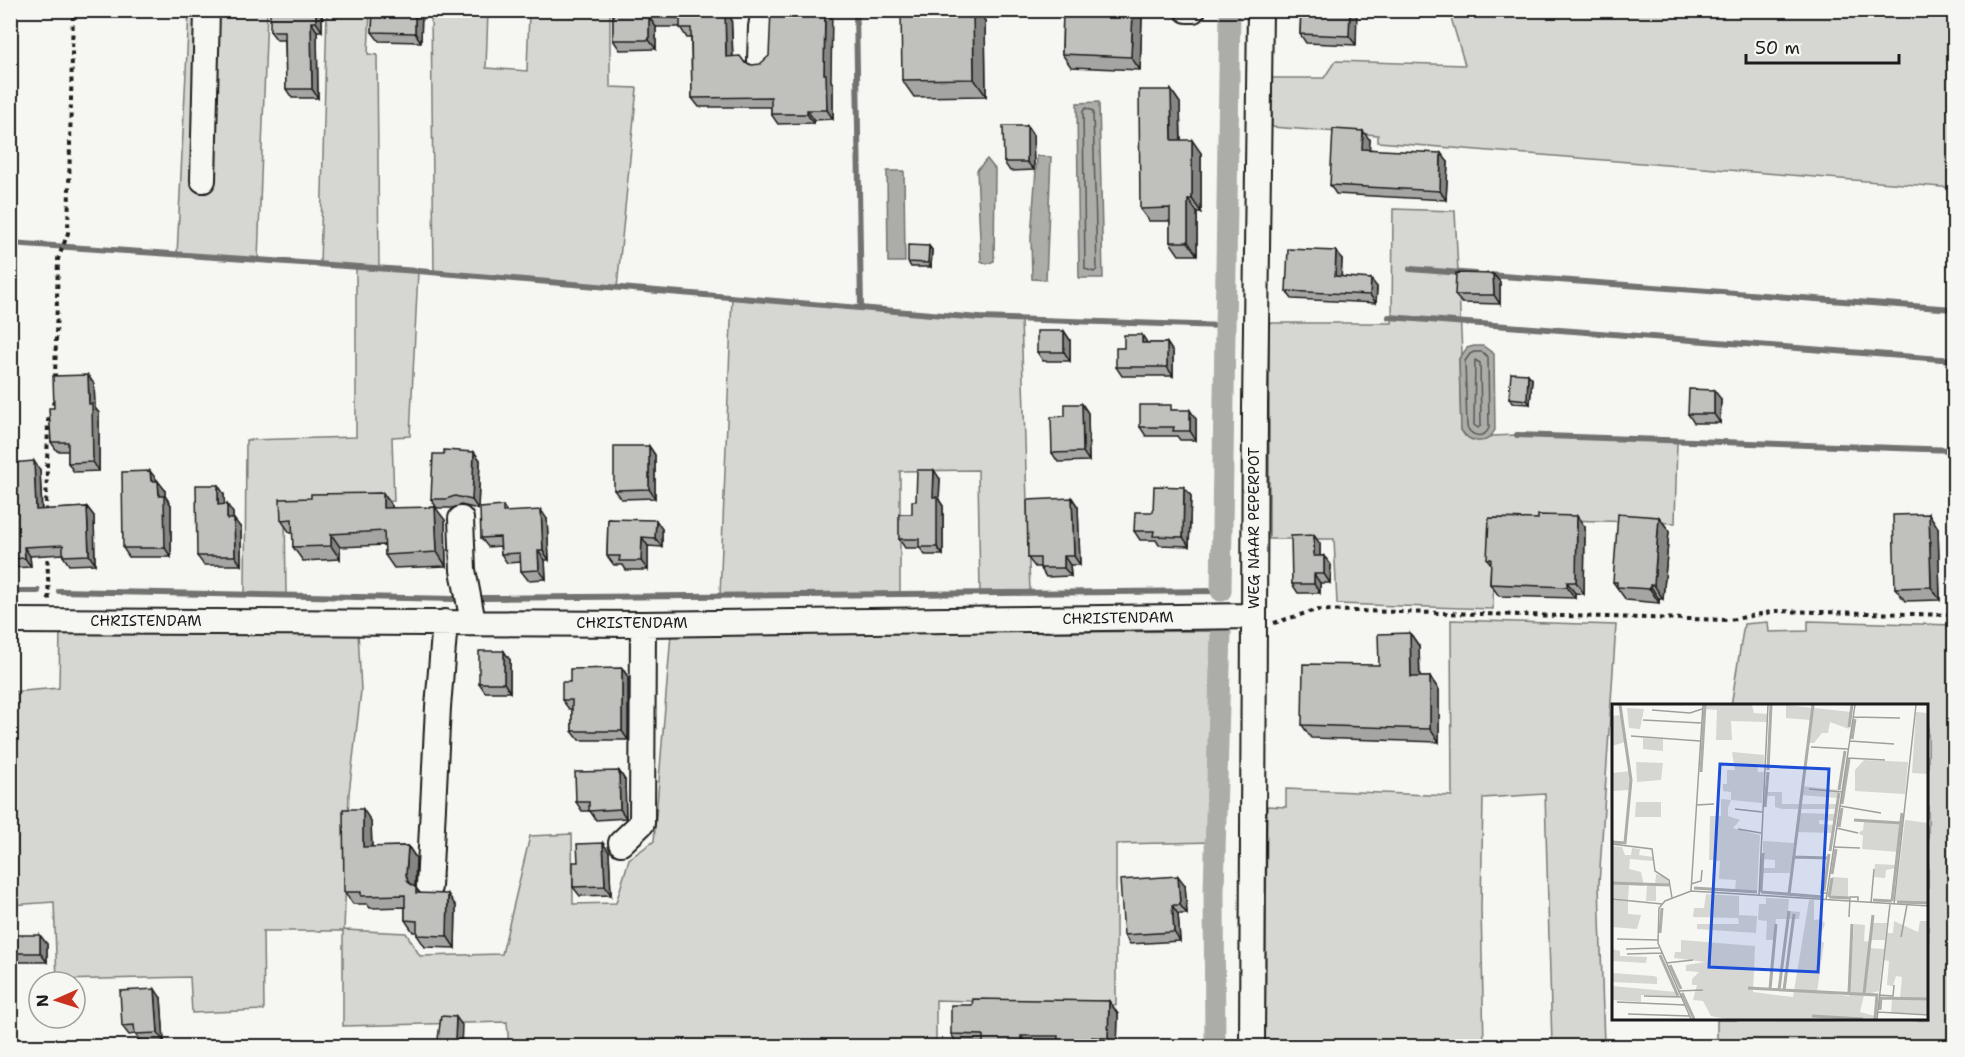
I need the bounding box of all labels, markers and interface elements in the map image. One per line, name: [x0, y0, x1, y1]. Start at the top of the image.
scale bar: [1746, 27, 1899, 65]
text: 50 m: [1755, 36, 1800, 60]
street label: WEG NAAR PEPERPOT: [1244, 447, 1264, 609]
street label: CHRISTENDAM: [1062, 607, 1174, 629]
street label: CHRISTENDAM: [90, 611, 202, 631]
street label: CHRISTENDAM: [576, 613, 688, 633]
inset map: [1612, 704, 1929, 1021]
north arrow: [27, 970, 87, 1030]
text: N: [32, 994, 53, 1008]

